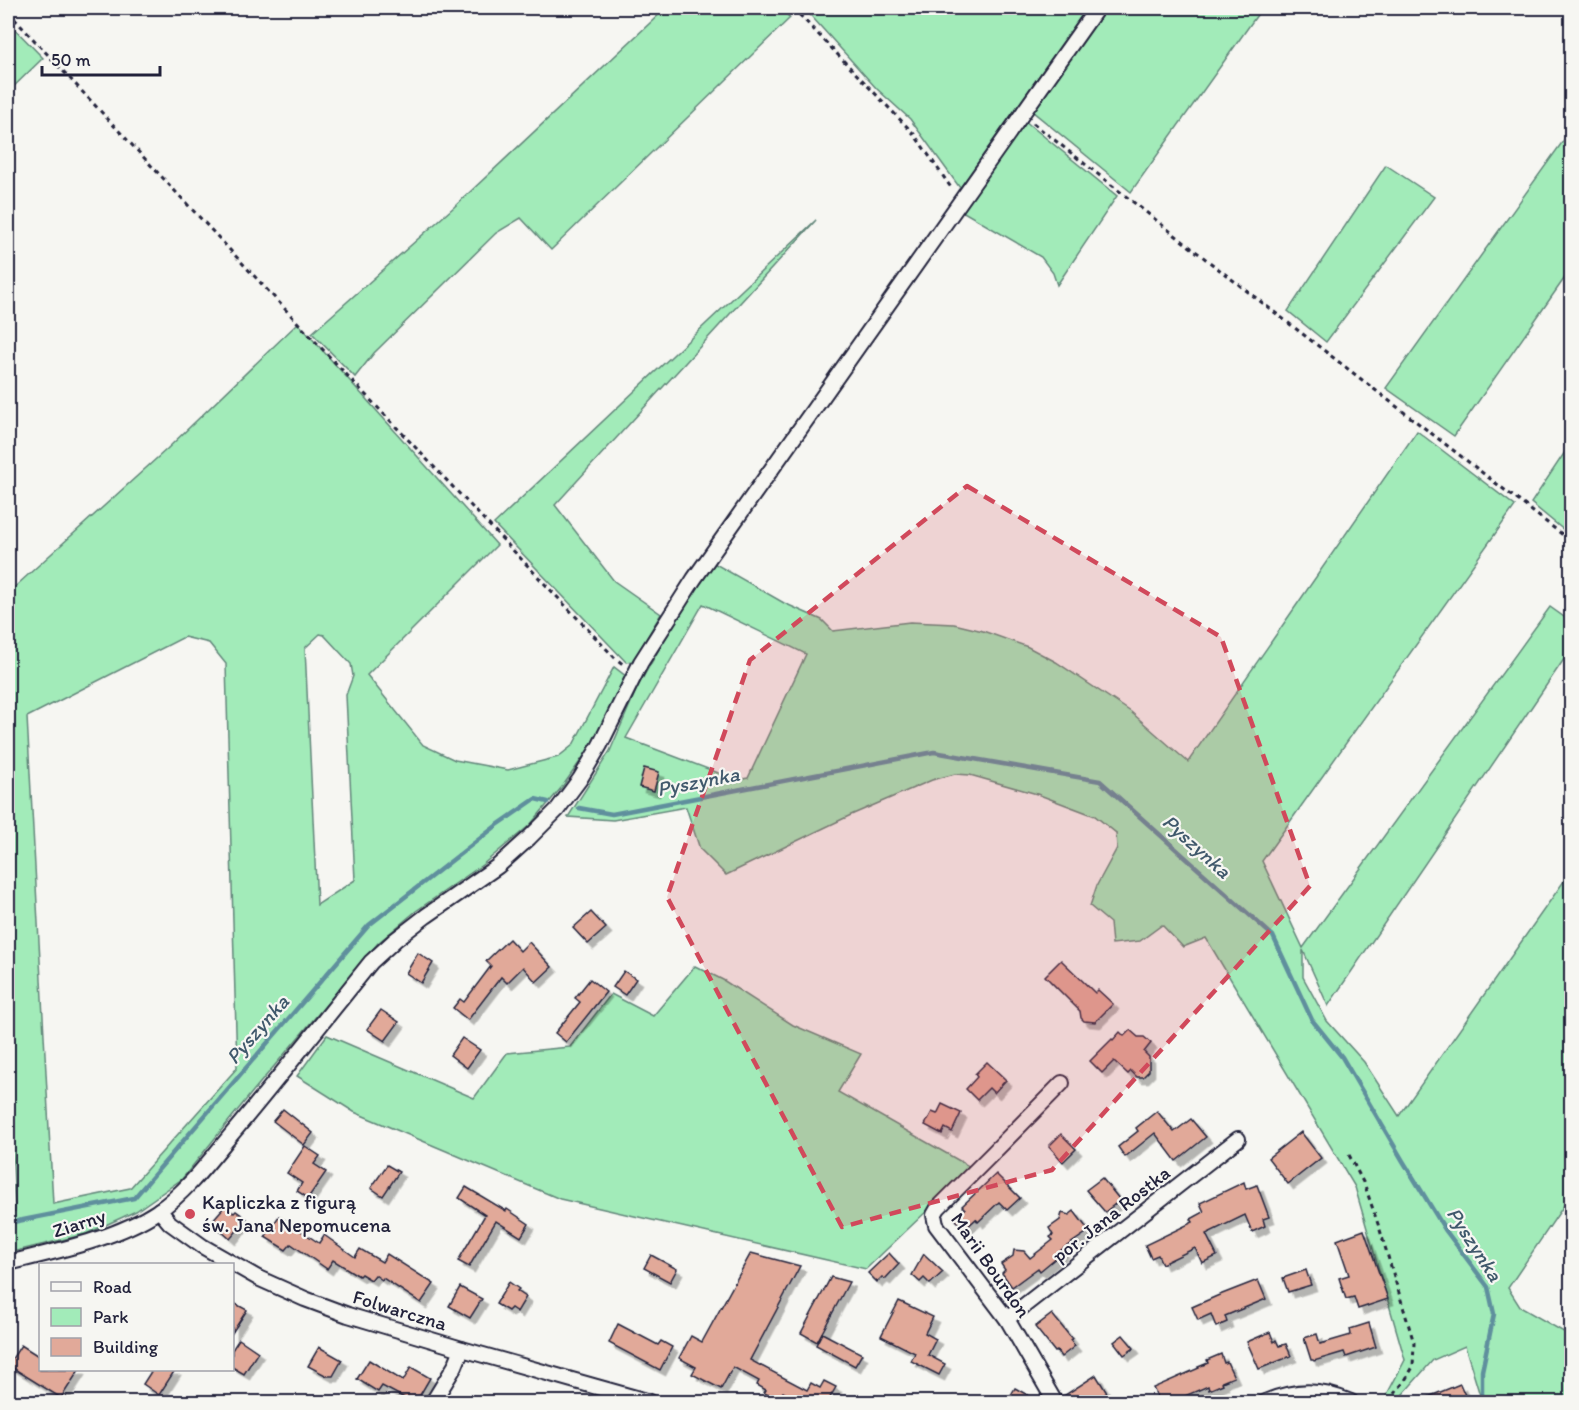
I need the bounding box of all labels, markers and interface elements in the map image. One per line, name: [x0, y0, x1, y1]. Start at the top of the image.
scale bar: [42, 39, 160, 77]
text: 50 m: [51, 49, 91, 71]
water label: Pyszynka: [655, 761, 741, 801]
water label: Pyszynka: [1158, 809, 1236, 883]
water label: Pyszynka: [220, 989, 294, 1069]
street label: por. Jana Rostka: [1047, 1160, 1175, 1267]
place label: Kapliczka z figurą św. Jana Nepomucena: [202, 1190, 391, 1237]
water label: Pyszynka: [1442, 1202, 1508, 1286]
street label: Ziarny: [49, 1203, 109, 1243]
marker: Kapliczka z figurą św. Jana Nepomucena: [183, 1207, 197, 1221]
street label: Marii Bourdon: [946, 1208, 1036, 1322]
legend: [39, 1263, 234, 1371]
text: Road: [93, 1276, 132, 1298]
street label: Folwarczna: [350, 1284, 451, 1336]
text: Park: [93, 1306, 128, 1328]
text: Building: [93, 1336, 159, 1358]

